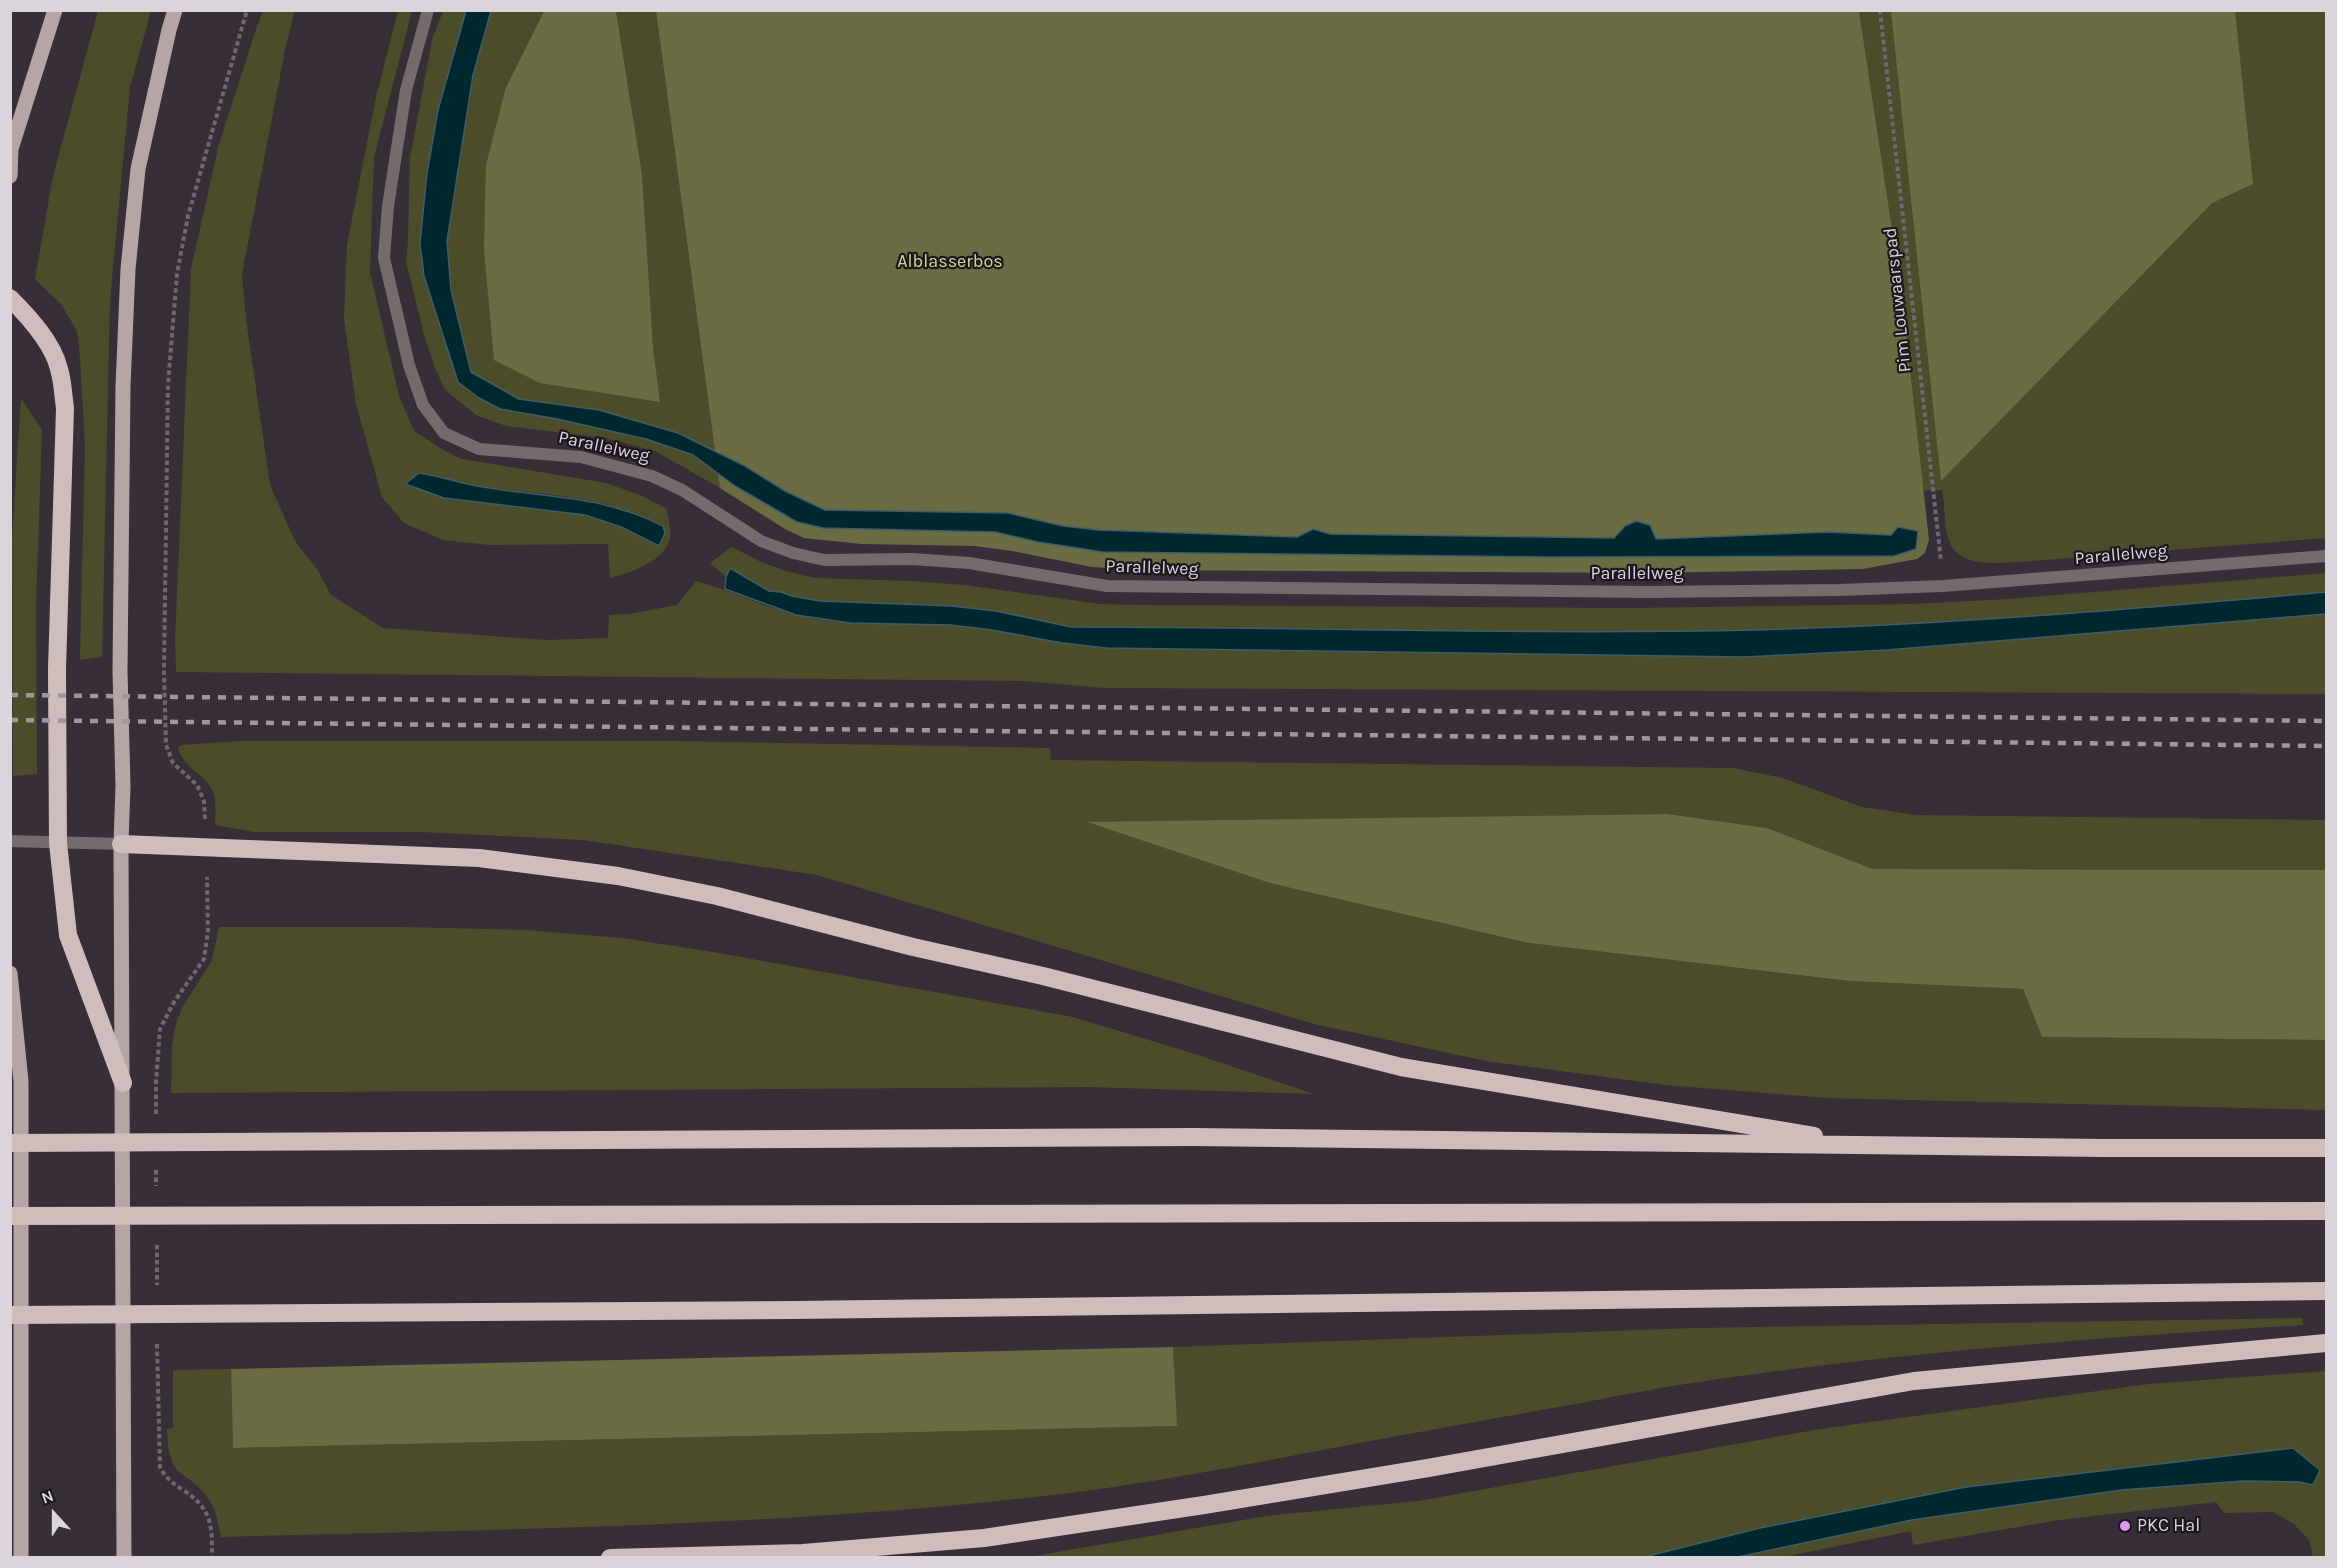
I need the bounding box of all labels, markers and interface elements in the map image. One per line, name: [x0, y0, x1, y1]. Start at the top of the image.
street label: Pim Louwaarspad: [1880, 227, 1916, 373]
park label: Alblasserbos: [897, 251, 1003, 273]
street label: Parallelweg: [556, 427, 652, 467]
street label: Parallelweg: [2074, 540, 2168, 570]
street label: Parallelweg: [1105, 556, 1199, 580]
street label: Parallelweg: [1590, 563, 1684, 585]
north arrow: [24, 1484, 84, 1544]
text: N: [39, 1486, 56, 1508]
place label: PKC Hal: [2137, 1515, 2200, 1537]
marker: PKC Hal: [2118, 1519, 2132, 1533]

